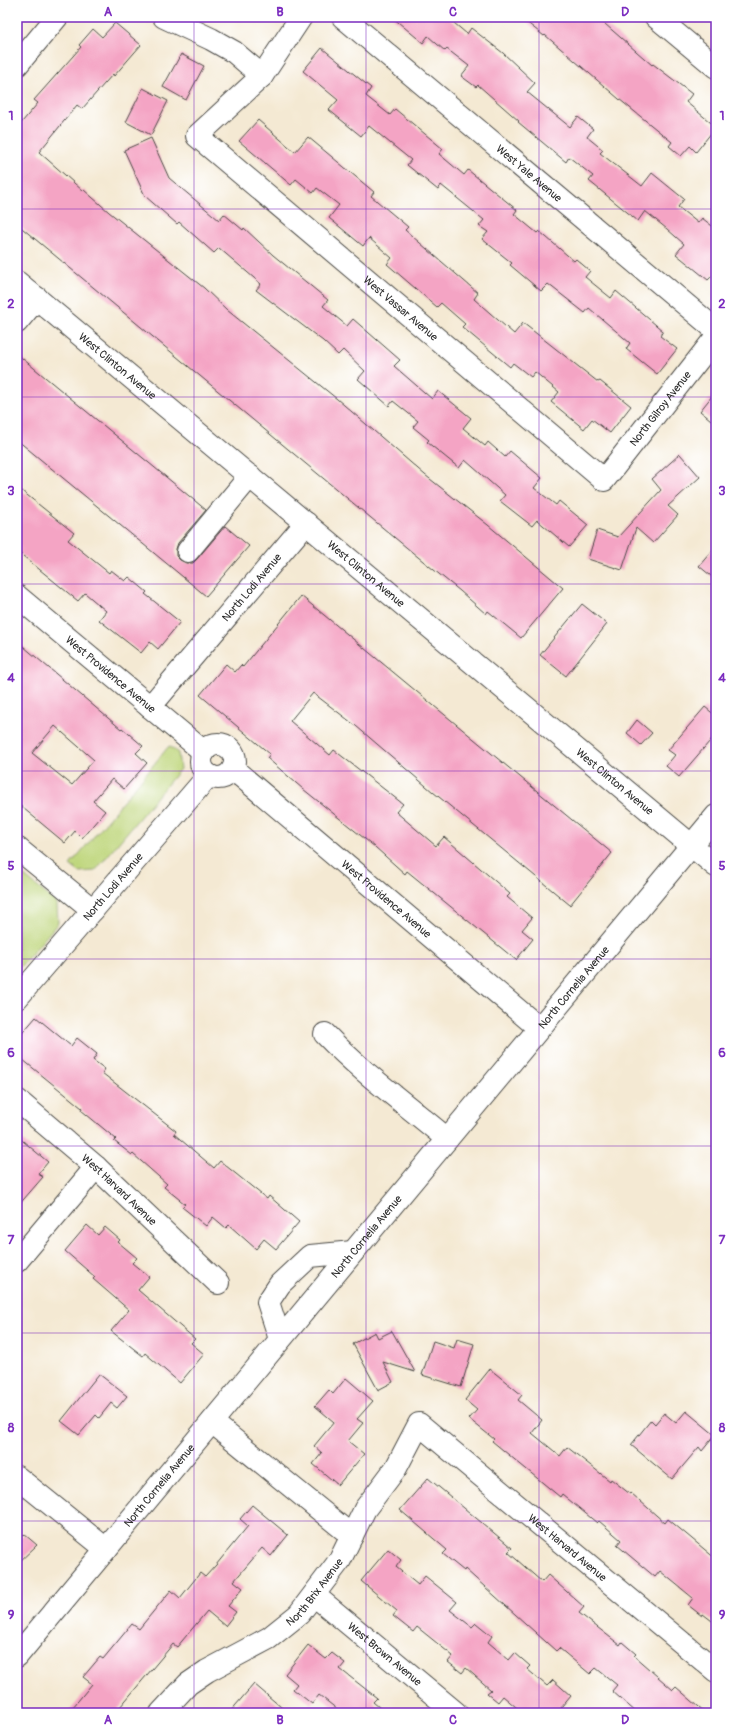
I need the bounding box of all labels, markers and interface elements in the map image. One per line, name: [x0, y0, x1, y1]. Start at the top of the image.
text: A: [104, 4, 113, 20]
text: B: [276, 4, 284, 20]
text: C: [449, 4, 457, 20]
text: D: [621, 4, 629, 20]
text: 1: [8, 108, 14, 124]
text: 1: [719, 108, 725, 124]
street label: West Yale Avenue: [493, 142, 565, 205]
street label: West Vassar Avenue: [361, 273, 441, 344]
text: 2: [7, 296, 15, 312]
text: 2: [718, 296, 726, 312]
street label: West Clinton Avenue: [76, 330, 159, 403]
street label: North Gilroy Avenue: [627, 368, 694, 449]
text: 3: [7, 483, 15, 499]
text: 3: [718, 483, 726, 499]
street label: West Clinton Avenue: [325, 538, 408, 610]
street label: North Lodi Avenue: [219, 551, 285, 624]
street label: West Providence Avenue: [63, 633, 158, 716]
text: 4: [7, 670, 15, 686]
text: 4: [718, 670, 726, 686]
street label: West Clinton Avenue: [573, 746, 656, 818]
street label: North Lodi Avenue: [81, 850, 146, 923]
text: 5: [7, 858, 15, 874]
street label: West Providence Avenue: [339, 858, 434, 941]
text: 5: [718, 858, 726, 874]
street label: North Cornelia Avenue: [536, 943, 612, 1032]
text: 6: [7, 1045, 15, 1061]
text: 6: [718, 1045, 726, 1061]
street label: West Harvard Avenue: [79, 1152, 160, 1229]
street label: North Cornelia Avenue: [329, 1192, 405, 1281]
text: 7: [8, 1232, 15, 1248]
text: 7: [719, 1232, 726, 1248]
text: 8: [8, 1420, 15, 1436]
text: 8: [719, 1420, 726, 1436]
street label: North Cornelia Avenue: [121, 1441, 198, 1530]
street label: West Harvard Avenue: [525, 1511, 609, 1585]
street label: North Brix Avenue: [284, 1556, 346, 1629]
text: 9: [8, 1607, 15, 1623]
text: 9: [719, 1607, 726, 1623]
street label: West Brown Avenue: [345, 1620, 425, 1689]
text: A: [104, 1712, 113, 1728]
text: B: [276, 1712, 284, 1728]
text: C: [449, 1712, 457, 1728]
text: D: [621, 1712, 629, 1728]

